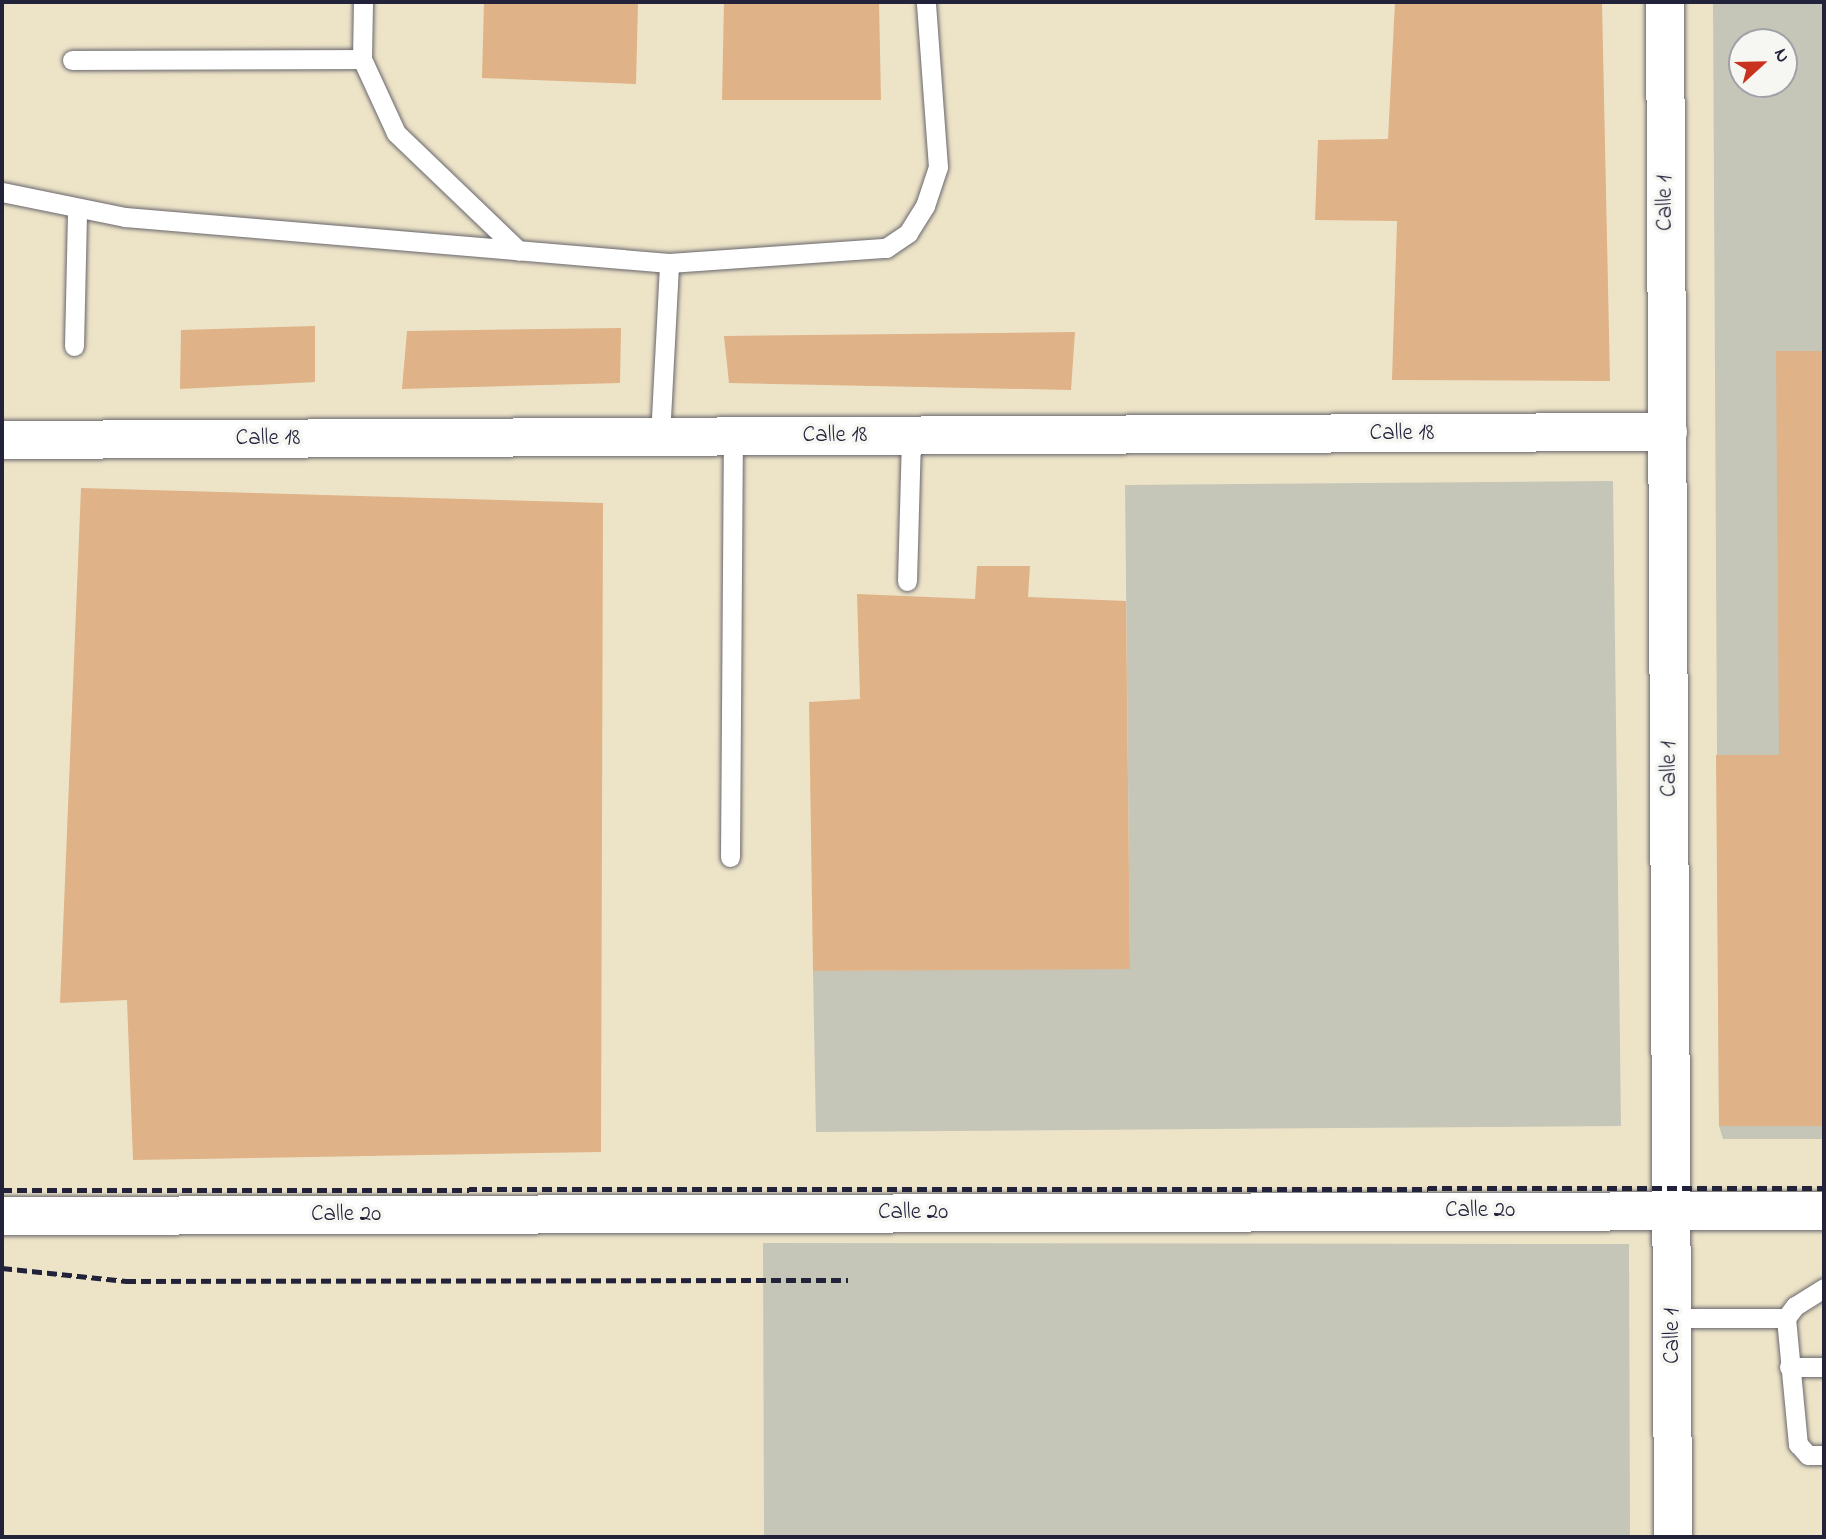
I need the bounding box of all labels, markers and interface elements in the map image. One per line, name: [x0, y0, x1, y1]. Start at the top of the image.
north arrow: [1728, 28, 1798, 98]
text: N: [1766, 45, 1796, 67]
street label: Calle 1: [1652, 175, 1680, 231]
street label: Calle 18: [1370, 420, 1434, 448]
street label: Calle 18: [803, 422, 867, 450]
street label: Calle 18: [236, 425, 300, 453]
street label: Calle 1: [1656, 741, 1684, 797]
street label: Calle 20: [1445, 1197, 1515, 1225]
street label: Calle 20: [878, 1199, 948, 1227]
street label: Calle 20: [311, 1201, 381, 1229]
street label: Calle 1: [1659, 1308, 1687, 1364]

